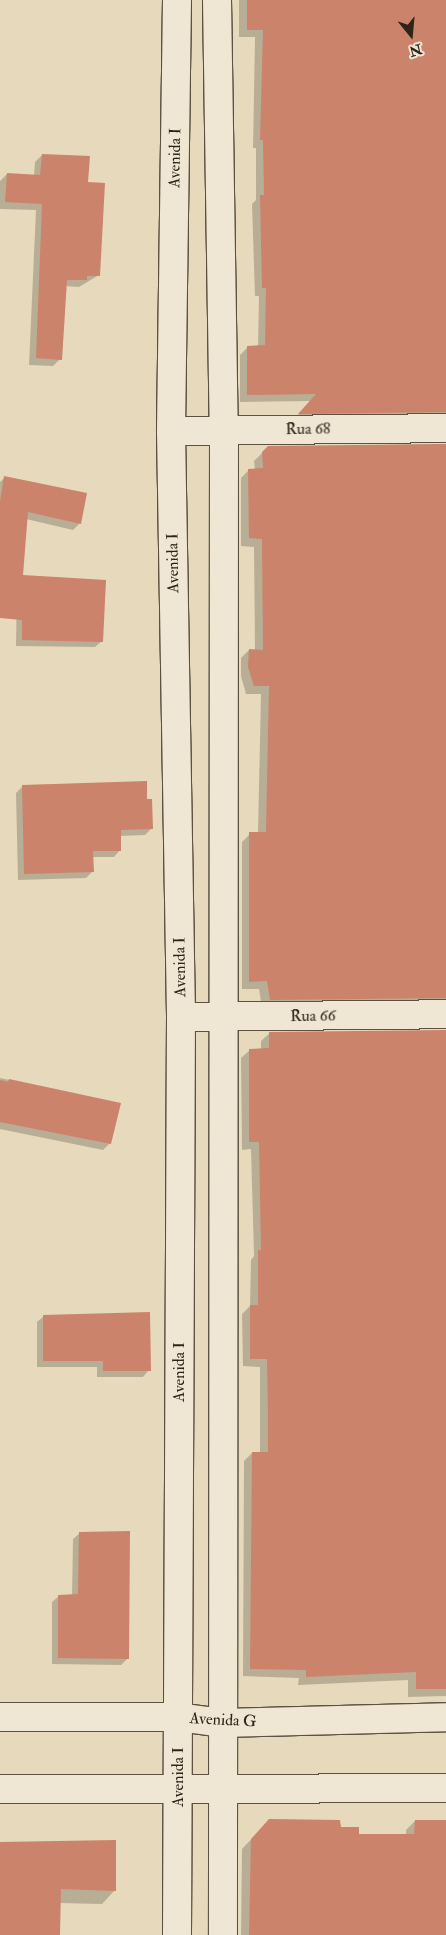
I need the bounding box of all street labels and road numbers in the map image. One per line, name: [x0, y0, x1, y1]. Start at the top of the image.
street label: Avenida I: [165, 128, 185, 188]
street label: Rua 68: [285, 419, 331, 439]
street label: Avenida I: [163, 533, 183, 593]
street label: Avenida I: [170, 937, 190, 997]
street label: Rua 66: [290, 1006, 336, 1026]
street label: Avenida I: [169, 1342, 189, 1402]
street label: Avenida G: [189, 1709, 257, 1731]
street label: Avenida I: [168, 1747, 188, 1807]

